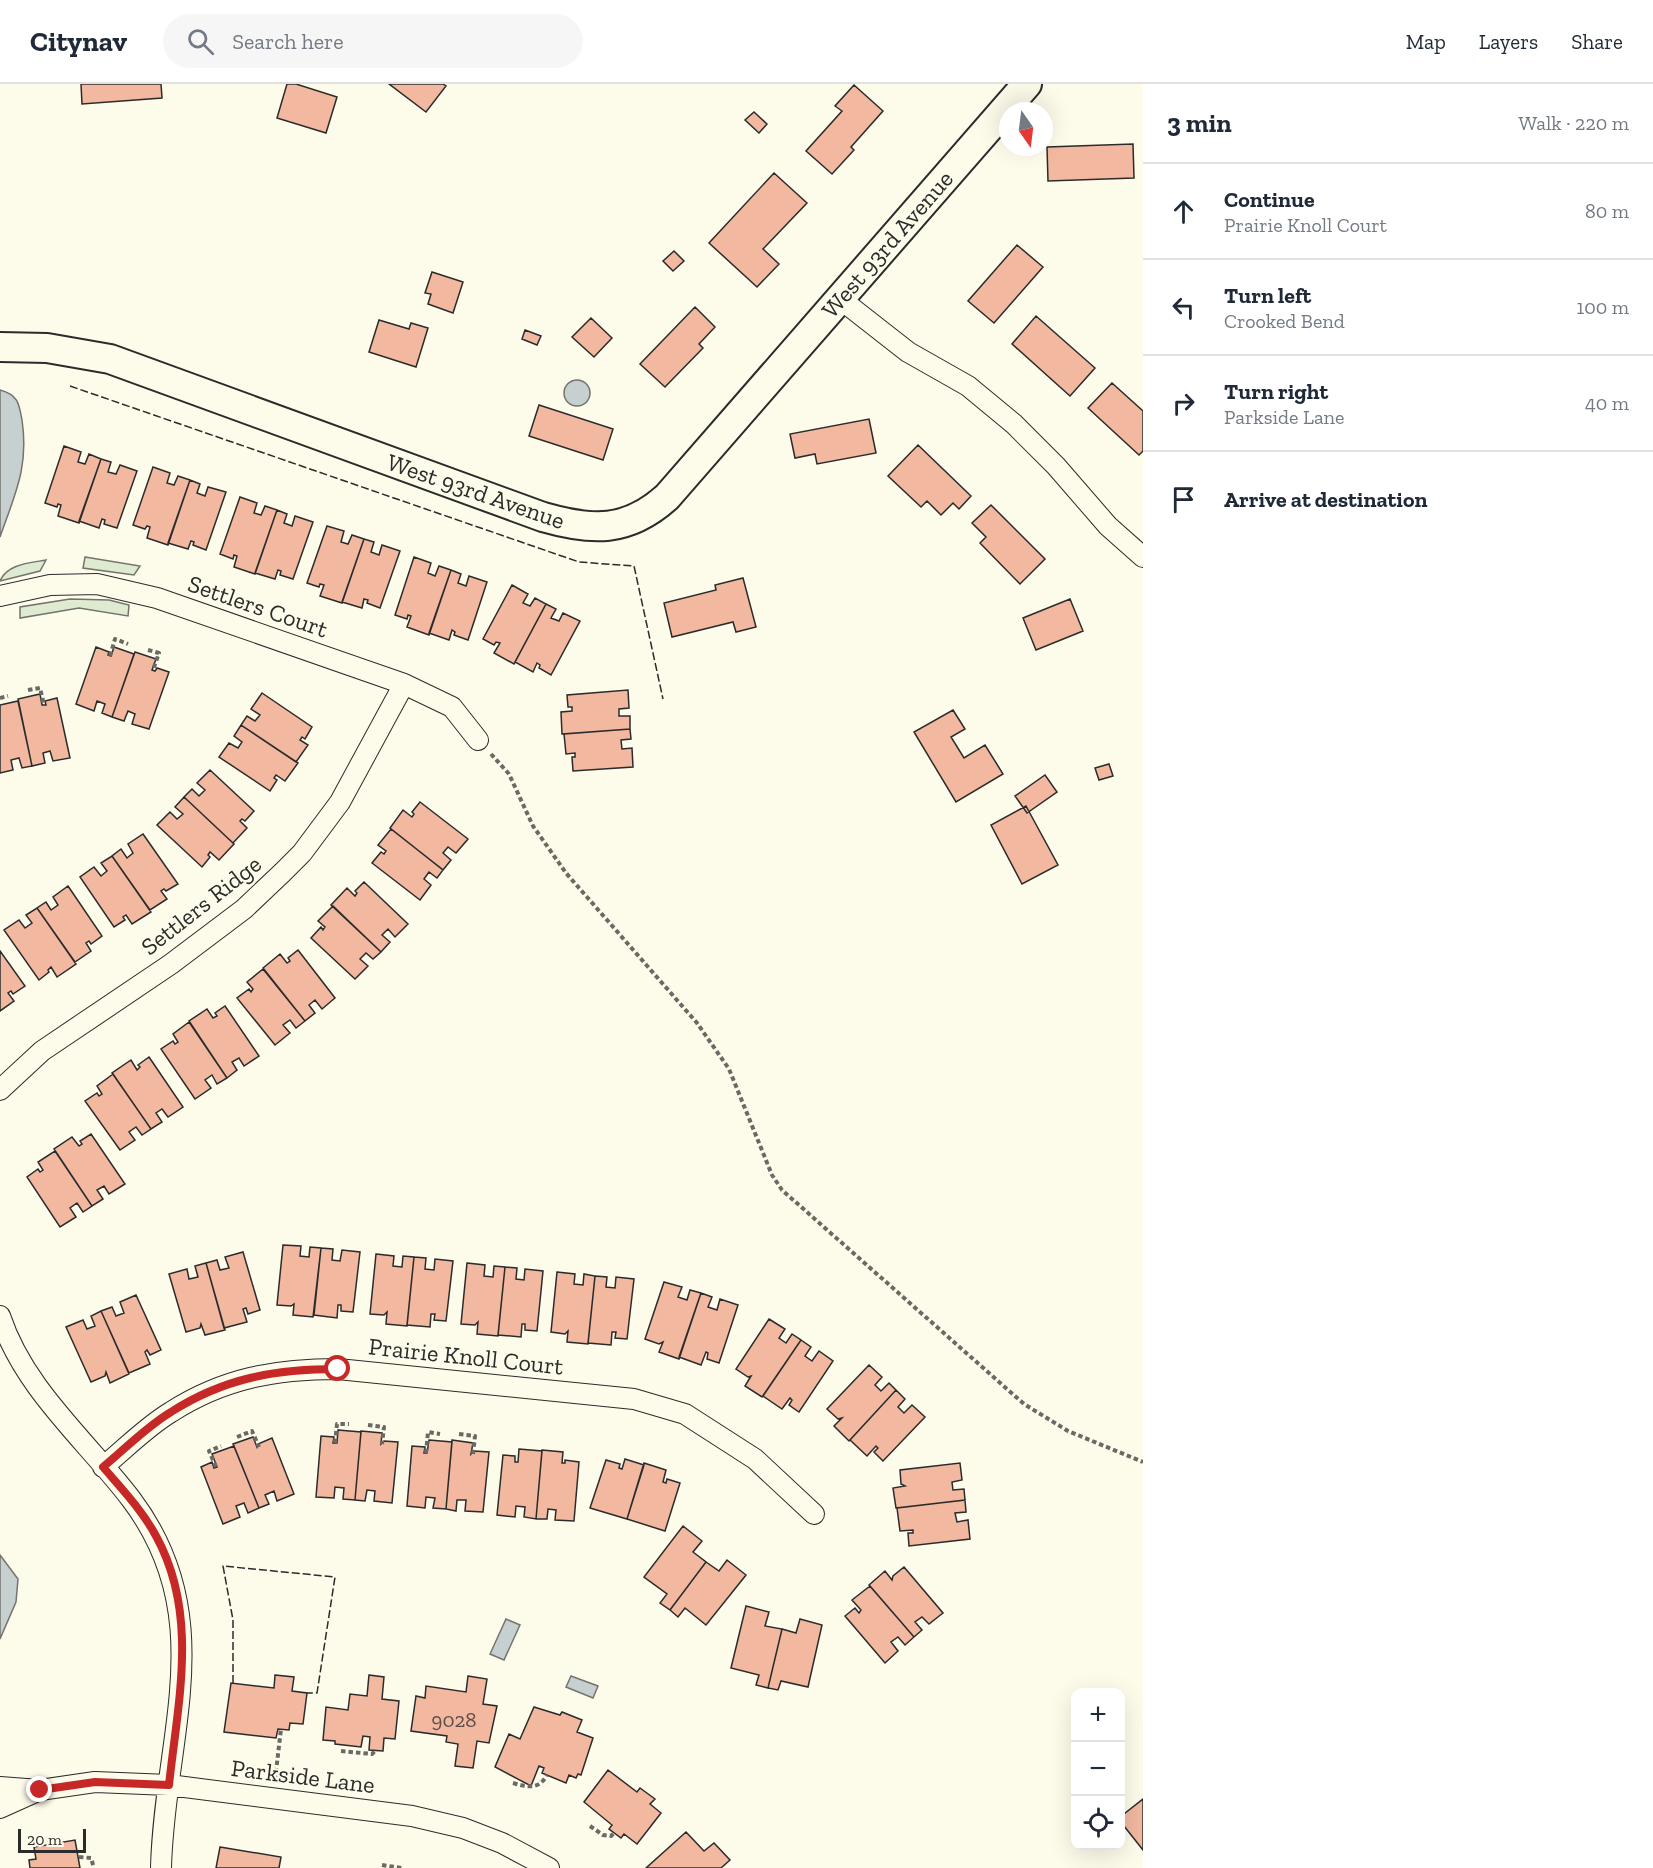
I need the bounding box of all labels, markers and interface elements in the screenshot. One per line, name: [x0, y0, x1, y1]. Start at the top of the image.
search box: [163, 14, 583, 68]
text: Citynav: [30, 25, 127, 58]
icon: search: [184, 25, 217, 58]
text: Search here: [232, 28, 344, 55]
text: Map: [1406, 29, 1446, 54]
text: Layers: [1479, 29, 1538, 54]
text: Share: [1571, 29, 1623, 54]
north arrow: [999, 102, 1053, 156]
text: 3 min: [1167, 107, 1232, 139]
text: Walk · 220 m: [1518, 111, 1629, 135]
street label: West 93rd Avenue: [815, 164, 959, 324]
text: Continue: [1224, 186, 1315, 213]
icon: ahead: [1167, 195, 1200, 228]
text: 80 m: [1585, 199, 1629, 223]
text: Prairie Knoll Court: [1224, 213, 1387, 237]
text: Turn left: [1224, 282, 1311, 309]
icon: left: [1167, 291, 1200, 324]
text: 100 m: [1576, 295, 1629, 319]
text: Crooked Bend: [1224, 309, 1345, 333]
text: Turn right: [1224, 378, 1328, 405]
icon: right: [1167, 387, 1200, 420]
text: 40 m: [1585, 391, 1629, 415]
text: Parkside Lane: [1224, 405, 1344, 429]
street label: West 93rd Avenue: [383, 447, 569, 535]
icon: arrive: [1167, 483, 1200, 516]
text: Arrive at destination: [1224, 486, 1427, 513]
street label: Settlers Court: [184, 569, 332, 643]
street label: Settlers Ridge: [135, 849, 267, 961]
street label: Prairie Knoll Court: [367, 1331, 565, 1381]
route start: [324, 1355, 350, 1381]
map controls: [1071, 1688, 1125, 1850]
button: +: [1071, 1688, 1125, 1742]
house number: 9028: [431, 1707, 477, 1732]
button: −: [1071, 1742, 1125, 1796]
street label: Parkside Lane: [230, 1753, 376, 1799]
route end: [26, 1776, 52, 1802]
button: locate: [1071, 1796, 1125, 1850]
scale bar: [18, 1826, 86, 1854]
text: 20 m: [27, 1830, 62, 1849]

